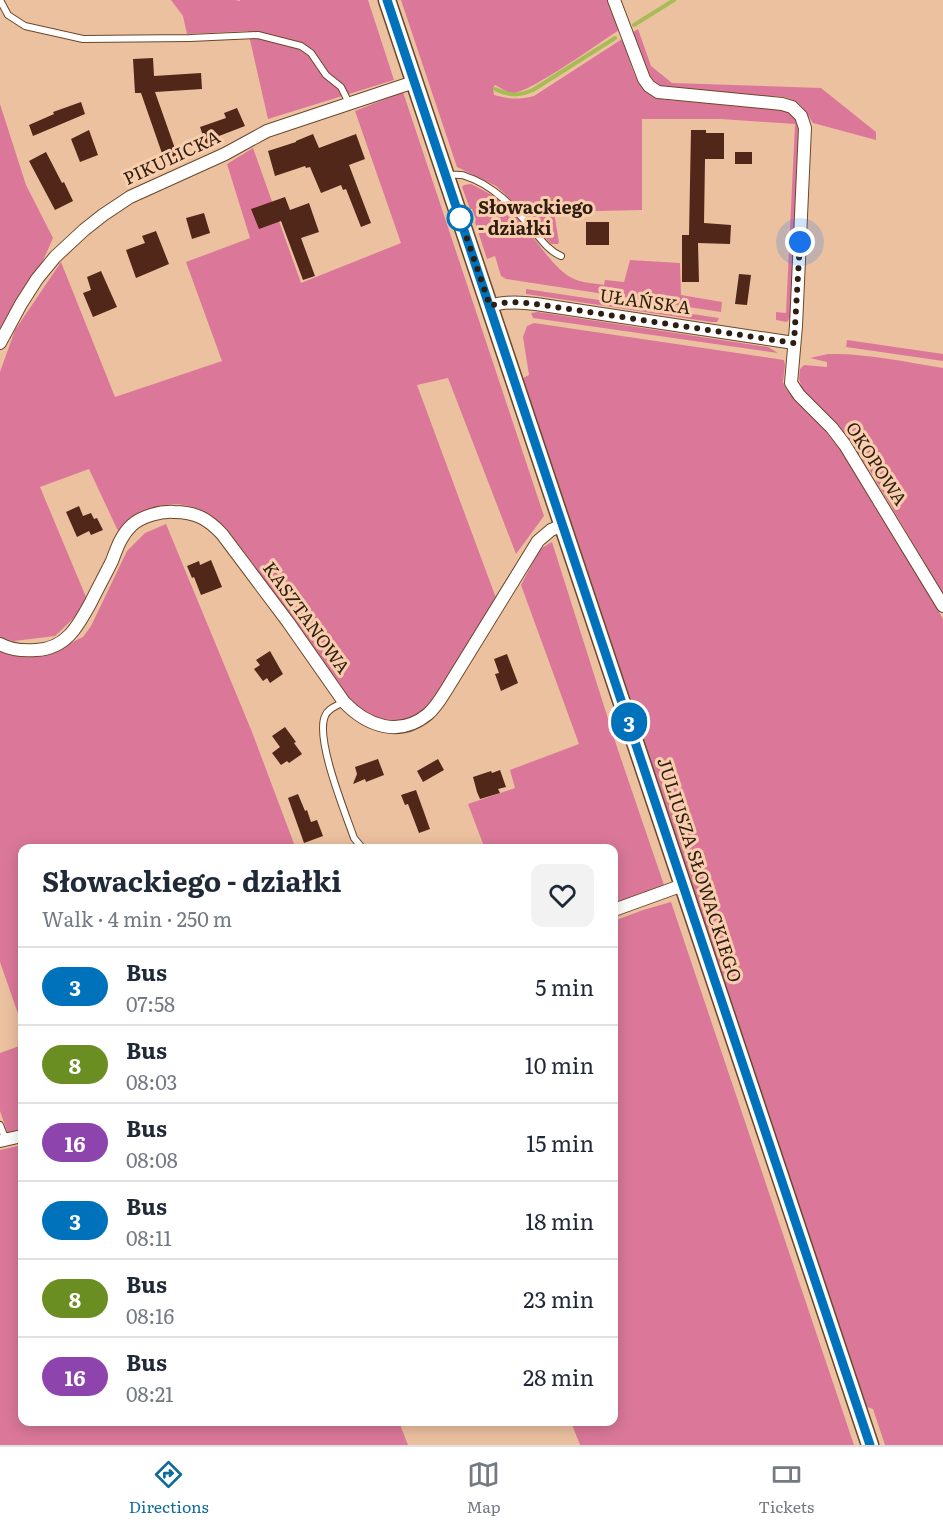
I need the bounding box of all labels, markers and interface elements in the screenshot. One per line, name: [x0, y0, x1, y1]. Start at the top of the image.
street label: PIKULICKA: [118, 122, 224, 191]
place label: Słowackiego - działki: [478, 193, 593, 241]
marker: Słowackiego - działki: [447, 205, 473, 231]
your location: [785, 227, 815, 257]
street label: UŁAŃSKA: [598, 281, 693, 320]
street label: OKOPOWA: [840, 416, 915, 510]
street label: KASZTANOWA: [257, 555, 357, 679]
line badge: 3: [610, 702, 648, 742]
text: 3: [623, 707, 635, 738]
street label: JULIUSZA SŁOWACKIEGO: [651, 753, 750, 986]
text: Słowackiego - działki: [42, 859, 341, 901]
button: heart: [531, 864, 594, 927]
text: Walk · 4 min · 250 m: [42, 903, 232, 933]
text: Bus: [126, 955, 167, 988]
text: 5 min: [535, 970, 594, 1003]
text: 3: [69, 971, 81, 1002]
text: 07:58: [126, 988, 175, 1018]
text: Bus: [126, 1033, 167, 1066]
text: 10 min: [525, 1048, 594, 1081]
text: 8: [69, 1049, 81, 1080]
text: 08:03: [126, 1066, 177, 1096]
text: Bus: [126, 1111, 167, 1144]
text: 15 min: [526, 1126, 594, 1159]
text: 16: [65, 1127, 85, 1158]
text: 08:08: [126, 1144, 178, 1174]
text: Bus: [126, 1189, 167, 1222]
text: 18 min: [525, 1204, 594, 1237]
text: 3: [69, 1205, 81, 1236]
text: 08:11: [126, 1222, 172, 1252]
text: Bus: [126, 1267, 167, 1300]
text: 23 min: [523, 1282, 594, 1315]
text: 8: [69, 1283, 81, 1314]
text: 08:16: [126, 1300, 174, 1330]
text: Bus: [126, 1345, 167, 1378]
text: 28 min: [523, 1360, 594, 1393]
text: 16: [65, 1361, 85, 1392]
text: 08:21: [126, 1378, 173, 1408]
tab: Directions: [129, 1458, 209, 1518]
tab: Map: [466, 1458, 501, 1518]
tab: Tickets: [758, 1458, 814, 1518]

